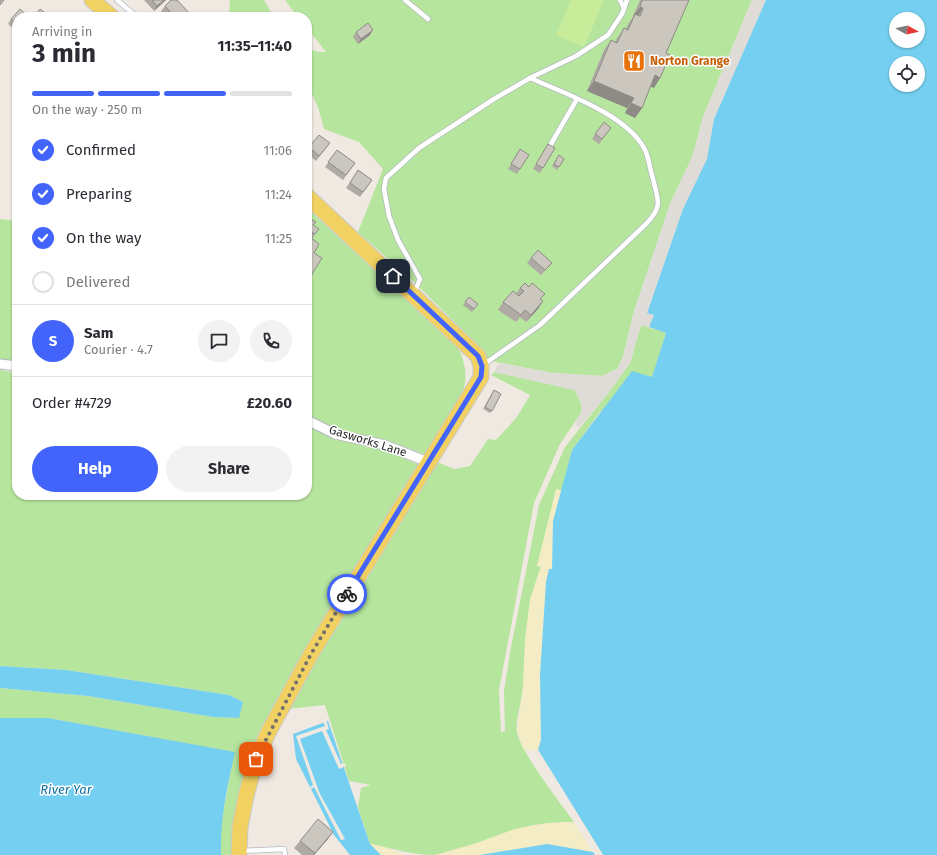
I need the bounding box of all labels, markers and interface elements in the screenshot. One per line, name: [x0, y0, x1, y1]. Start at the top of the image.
north arrow: [889, 12, 925, 48]
map controls: [889, 12, 925, 92]
text: Arriving in: [32, 24, 92, 39]
text: 11:35–11:40: [217, 37, 292, 55]
text: 3 min: [32, 38, 96, 69]
restaurant icon: Norton Grange: [621, 48, 647, 74]
place label: Norton Grange: [650, 54, 730, 68]
button: locate: [889, 56, 925, 92]
text: On the way · 250 m: [32, 102, 142, 117]
icon: check: [32, 139, 54, 161]
text: Confirmed: [66, 141, 136, 159]
text: 11:06: [264, 143, 292, 158]
icon: check: [32, 183, 54, 205]
text: Preparing: [66, 185, 131, 203]
text: 11:24: [265, 187, 292, 202]
icon: check: [32, 227, 54, 249]
text: On the way: [66, 229, 141, 247]
text: 11:25: [265, 231, 292, 246]
pin: [376, 259, 410, 293]
icon: home: [382, 265, 404, 287]
text: Delivered: [66, 273, 130, 291]
button: chat: [198, 320, 240, 362]
button: phone: [250, 320, 292, 362]
text: Sam: [84, 324, 113, 342]
text: S: [49, 332, 57, 350]
text: Courier · 4.7: [84, 342, 153, 357]
text: Order #4729: [32, 394, 112, 412]
text: £20.60: [247, 394, 292, 412]
street label: Gasworks Lane: [327, 423, 409, 459]
button: Help: [32, 446, 158, 492]
button: Share: [166, 446, 292, 492]
courier: [327, 574, 367, 614]
icon: bike: [336, 583, 358, 605]
pin: [239, 742, 273, 776]
icon: bag: [245, 748, 267, 770]
water label: River Yar: [40, 782, 93, 797]

